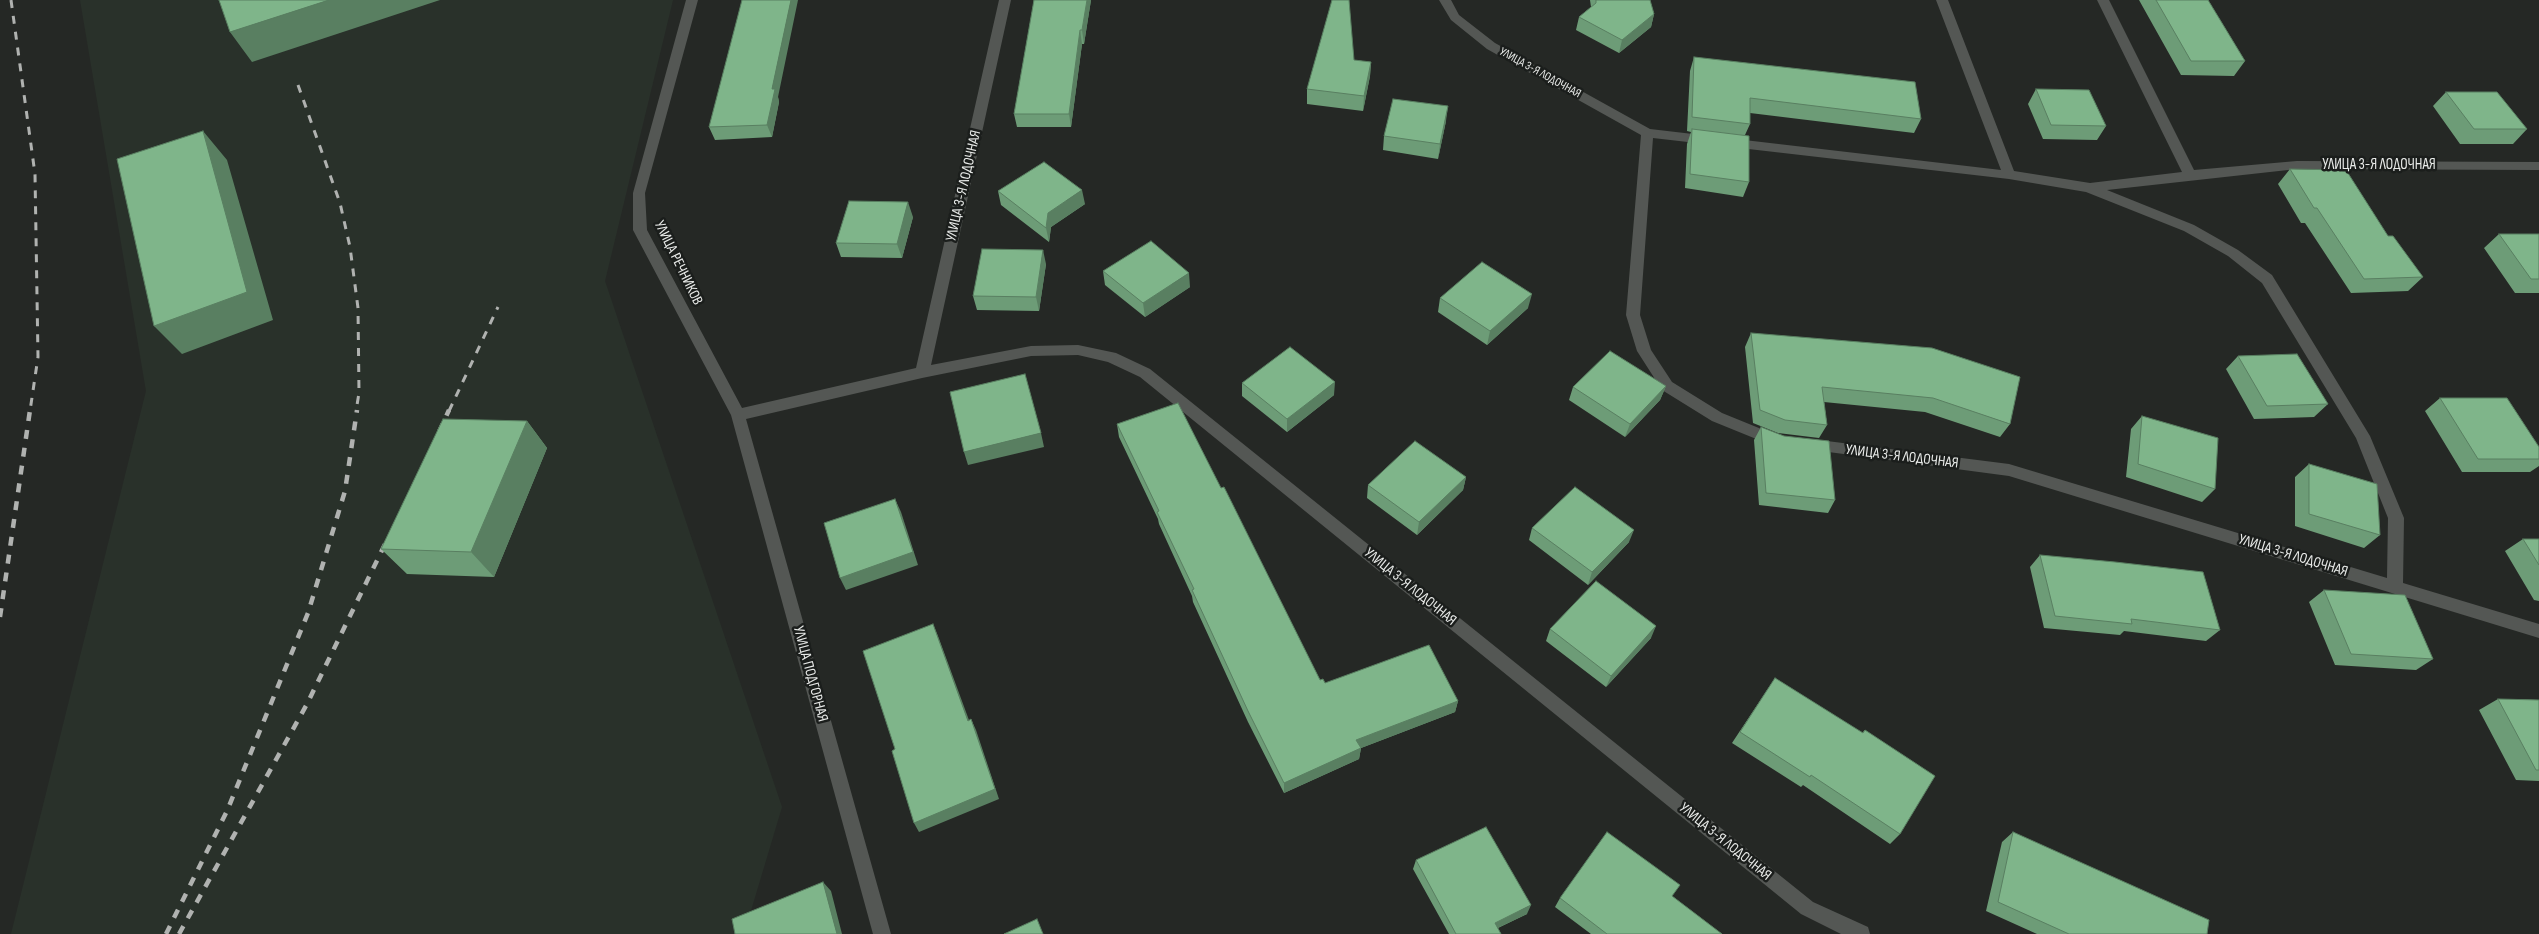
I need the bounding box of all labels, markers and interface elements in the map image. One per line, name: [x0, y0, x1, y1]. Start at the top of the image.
street label: УЛИЦА 3-Я ЛОДОЧНАЯ: [1497, 45, 1583, 101]
street label: УЛИЦА 3-Я ЛОДОЧНАЯ: [942, 129, 986, 243]
street label: УЛИЦА 3-Я ЛОДОЧНАЯ: [2322, 156, 2436, 174]
street label: УЛИЦА РЕЧНИКОВ: [650, 218, 706, 308]
street label: УЛИЦА 3-Я ЛОДОЧНАЯ: [1845, 441, 1959, 473]
street label: УЛИЦА 3-Я ЛОДОЧНАЯ: [2236, 531, 2350, 581]
street label: УЛИЦА 3-Я ЛОДОЧНАЯ: [1360, 544, 1460, 630]
street label: УЛИЦА ПОДГОРНАЯ: [789, 624, 831, 724]
street label: УЛИЦА 3-Я ЛОДОЧНАЯ: [1675, 799, 1775, 885]

